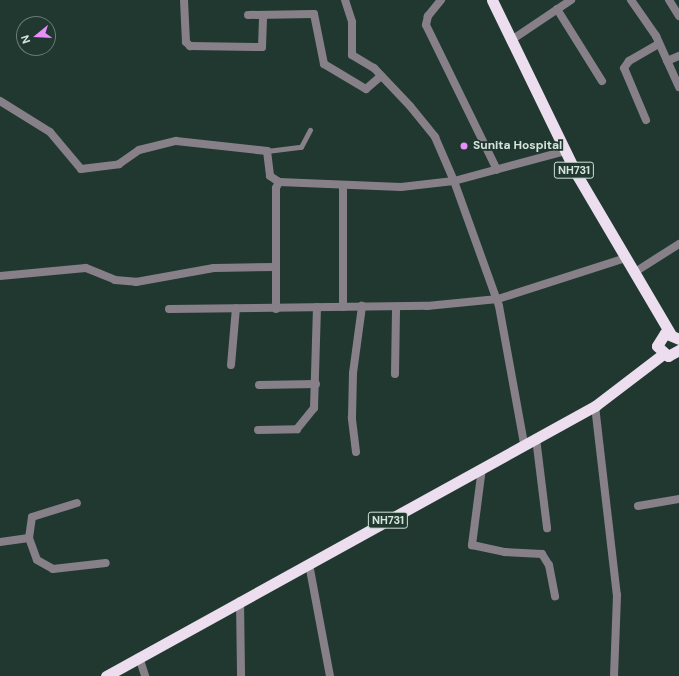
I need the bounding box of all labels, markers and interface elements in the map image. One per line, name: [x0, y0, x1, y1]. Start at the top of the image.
north arrow: [16, 16, 56, 56]
text: N: [18, 33, 33, 45]
place label: Sunita Hospital: [473, 139, 562, 153]
marker: Sunita Hospital: [458, 140, 470, 152]
road number: NH731: [553, 161, 595, 179]
road number: NH731: [367, 511, 409, 529]

